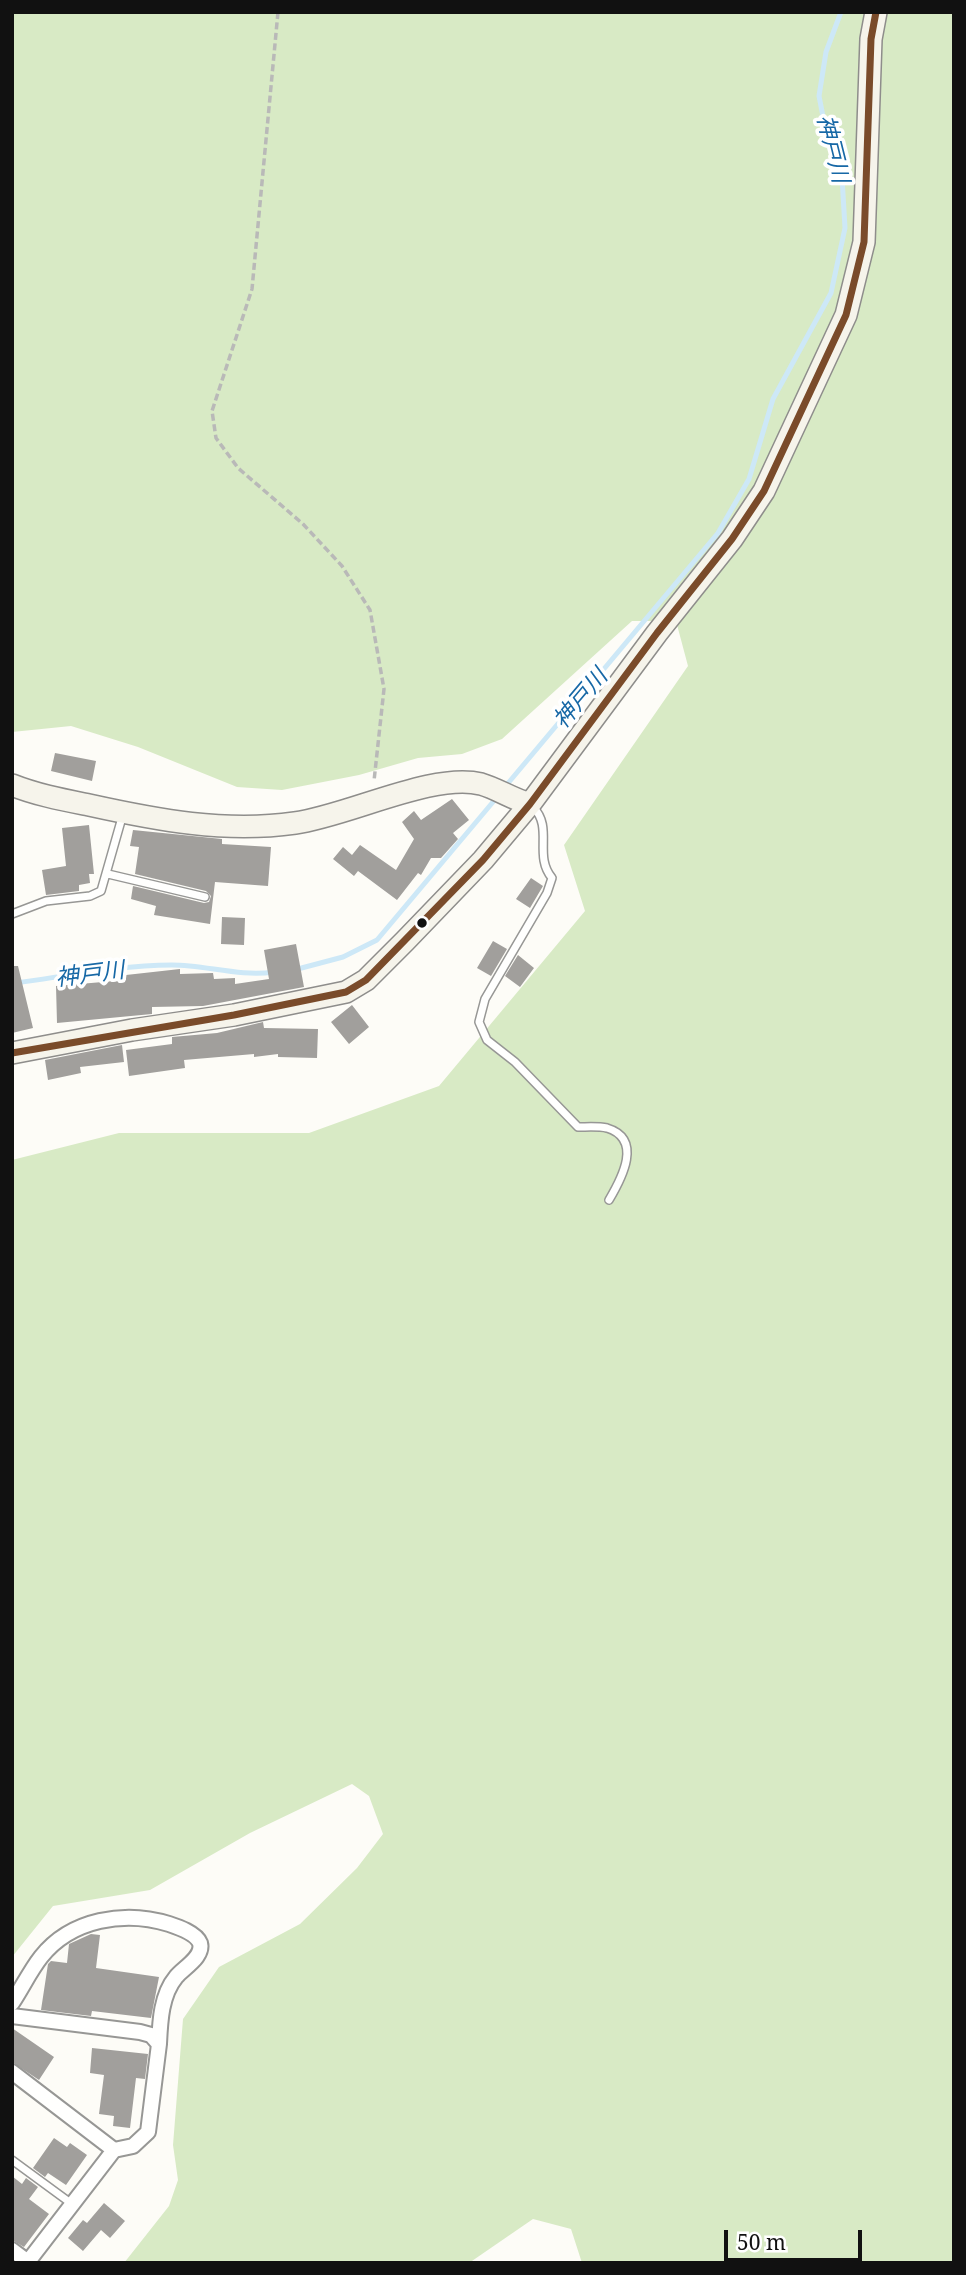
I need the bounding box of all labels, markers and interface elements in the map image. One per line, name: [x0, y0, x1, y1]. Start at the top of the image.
water label: 神戸川: [810, 112, 854, 186]
water label: 神戸川: [548, 664, 614, 734]
unlabelled marker: [415, 916, 429, 930]
water label: 神戸川: [54, 957, 126, 993]
scale bar: [728, 2216, 866, 2260]
text: 50 m: [737, 2228, 786, 2256]

